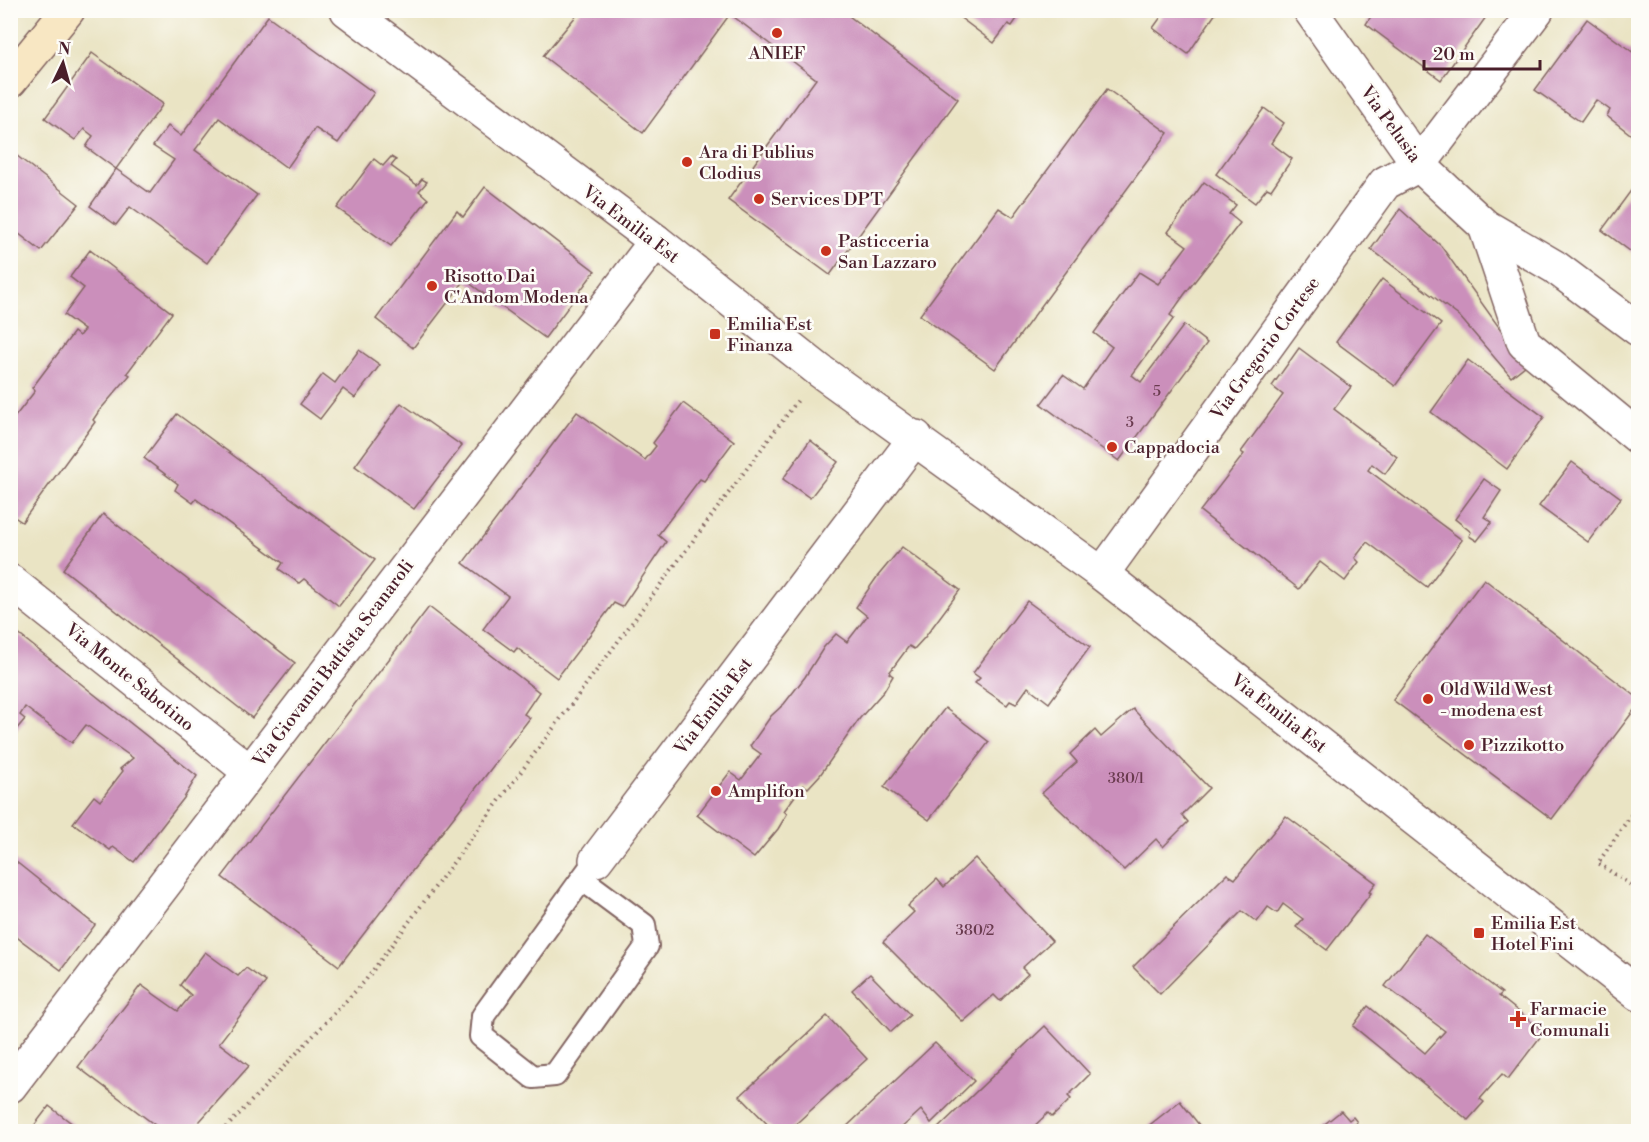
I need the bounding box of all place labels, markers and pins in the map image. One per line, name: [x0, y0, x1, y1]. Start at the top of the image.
marker: ANIEF: [770, 26, 784, 40]
place label: ANIEF: [748, 42, 806, 65]
place label: Ara di Publius Clodius: [698, 141, 814, 185]
marker: Ara di Publius Clodius: [680, 155, 694, 169]
place label: Services DPT: [771, 188, 883, 211]
marker: Services DPT: [752, 192, 766, 206]
place label: Pasticceria San Lazzaro: [838, 230, 937, 274]
marker: Pasticceria San Lazzaro: [819, 244, 833, 258]
place label: Risotto Dai C'Andom Modena: [444, 265, 589, 309]
marker: Risotto Dai C'Andom Modena: [425, 279, 439, 293]
place label: Emilia Est Finanza: [727, 313, 813, 357]
marker: Emilia Est Finanza: [708, 327, 722, 341]
place label: Cappadocia: [1124, 436, 1221, 459]
marker: Cappadocia: [1105, 440, 1119, 454]
place label: Old Wild West - modena est: [1440, 678, 1554, 722]
marker: Old Wild West - modena est: [1421, 692, 1435, 706]
place label: Pizzikotto: [1481, 734, 1564, 757]
marker: Pizzikotto: [1462, 738, 1476, 752]
place label: Amplifon: [727, 780, 805, 803]
marker: Amplifon: [709, 784, 723, 798]
place label: Emilia Est Hotel Fini: [1491, 912, 1577, 956]
marker: Emilia Est Hotel Fini: [1472, 926, 1486, 940]
place label: Farmacie Comunali: [1530, 998, 1610, 1042]
marker: Farmacie Comunali: [1511, 1012, 1525, 1026]

